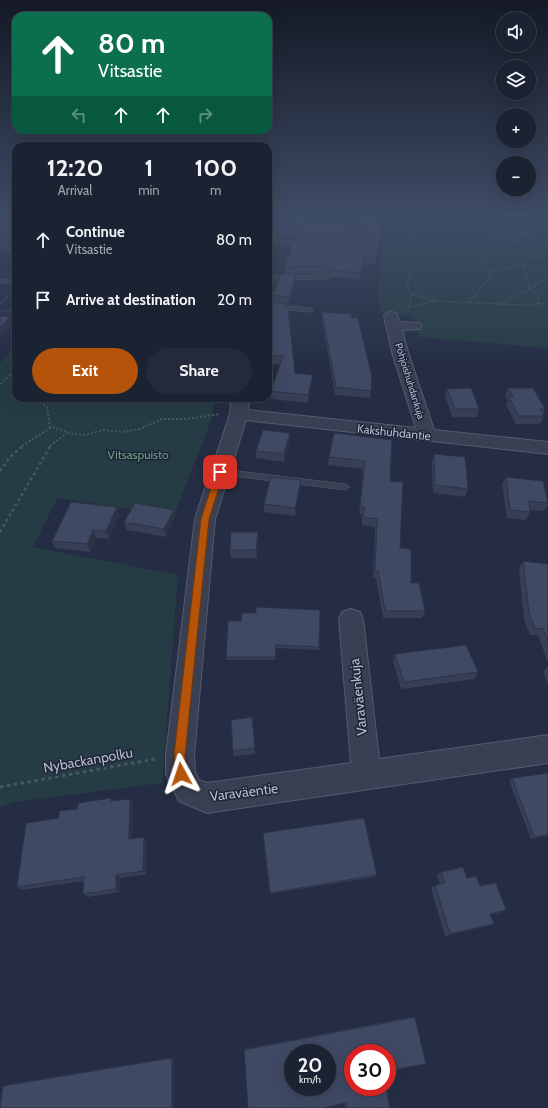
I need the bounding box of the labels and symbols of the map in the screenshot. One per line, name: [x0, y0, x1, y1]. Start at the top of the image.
street label: Pohjoishuhdankuja: [392, 341, 428, 421]
street label: Kakshuhdantie: [356, 421, 432, 443]
park label: Vitsaspuisto: [107, 447, 169, 462]
pin: [203, 455, 237, 489]
street label: Varaväenkuja: [345, 657, 371, 736]
street label: Nybackanpolku: [42, 743, 134, 777]
position arrow: [160, 753, 202, 795]
street label: Varaväentie: [209, 779, 279, 805]
speed limit sign: 30: [344, 1044, 396, 1096]

